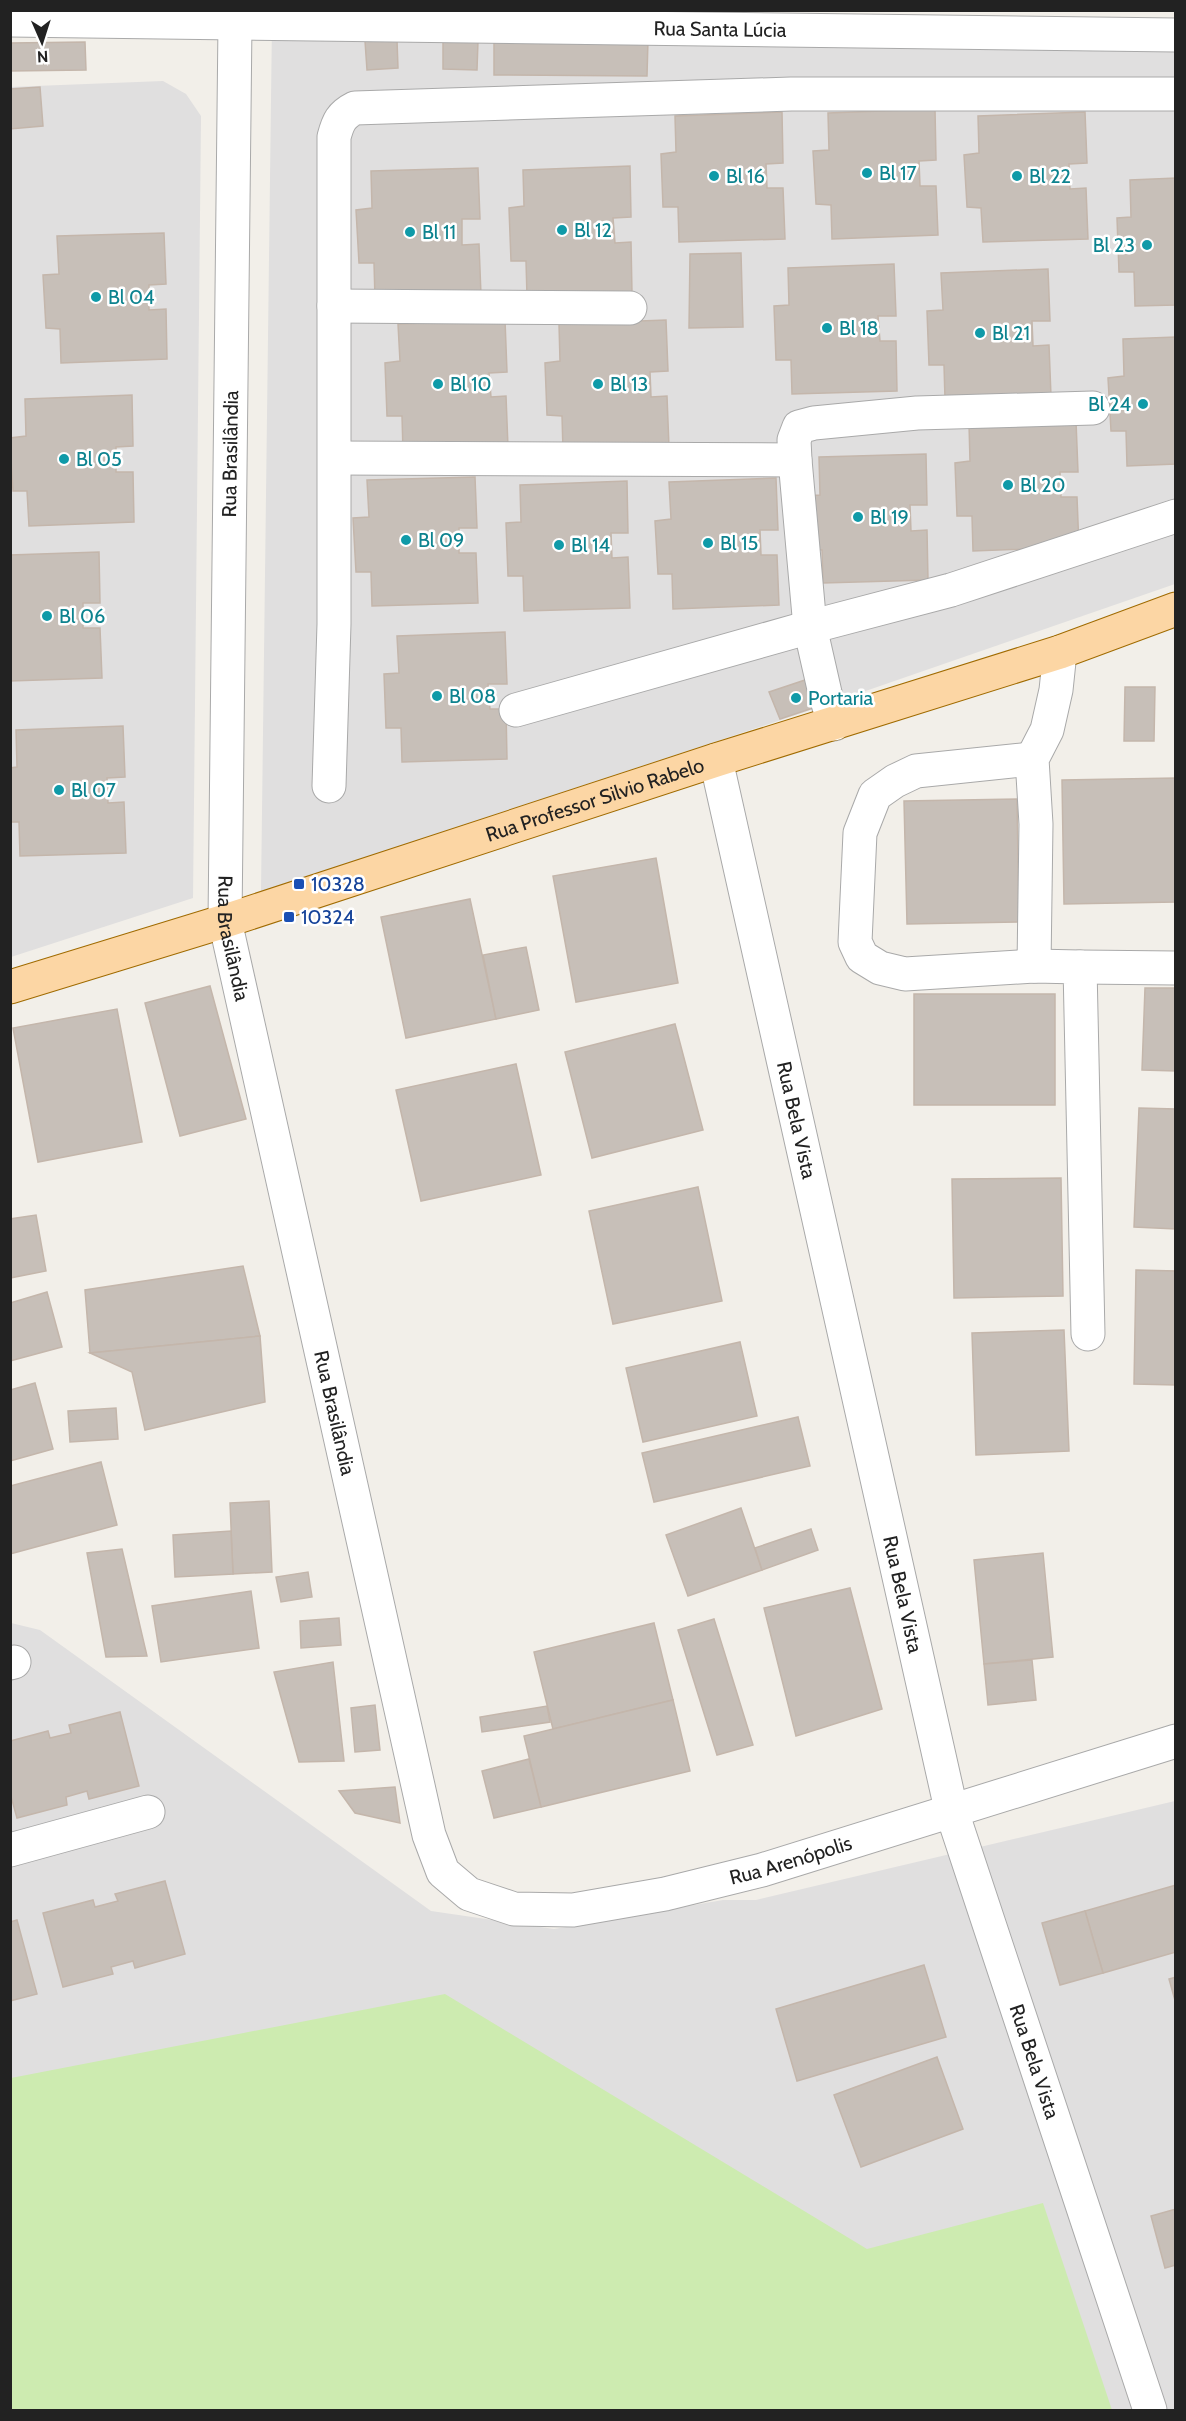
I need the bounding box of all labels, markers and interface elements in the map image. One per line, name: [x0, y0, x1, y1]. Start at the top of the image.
north arrow: [12, 12, 72, 72]
street label: Rua Santa Lúcia: [653, 16, 787, 42]
text: N: [37, 47, 49, 66]
place label: Bl 17: [879, 161, 917, 185]
place label: Bl 16: [726, 164, 765, 188]
place label: Bl 22: [1029, 164, 1071, 188]
marker: Bl 17: [860, 166, 874, 180]
marker: Bl 16: [707, 169, 721, 183]
marker: Bl 22: [1010, 169, 1024, 183]
place label: Bl 12: [574, 218, 612, 242]
place label: Bl 11: [422, 220, 456, 244]
marker: Bl 12: [555, 223, 569, 237]
marker: Bl 11: [403, 225, 417, 239]
place label: Bl 23: [1093, 233, 1135, 257]
marker: Bl 23: [1140, 238, 1154, 252]
place label: Bl 04: [108, 285, 155, 309]
marker: Bl 04: [89, 290, 103, 304]
place label: Bl 18: [839, 316, 879, 340]
marker: Bl 18: [820, 321, 834, 335]
place label: Bl 21: [992, 321, 1030, 345]
marker: Bl 21: [973, 326, 987, 340]
place label: Bl 10: [450, 372, 492, 396]
place label: Bl 13: [610, 372, 648, 396]
marker: Bl 10: [431, 377, 445, 391]
marker: Bl 13: [591, 377, 605, 391]
street label: Rua Brasilândia: [217, 390, 243, 518]
place label: Bl 24: [1088, 392, 1131, 416]
marker: Bl 24: [1136, 397, 1150, 411]
place label: Bl 05: [76, 447, 122, 471]
marker: Bl 05: [57, 452, 71, 466]
place label: Bl 20: [1020, 473, 1065, 497]
marker: Bl 20: [1001, 478, 1015, 492]
place label: Bl 19: [870, 505, 909, 529]
marker: Bl 19: [851, 510, 865, 524]
place label: Bl 09: [418, 528, 464, 552]
place label: Bl 15: [720, 531, 758, 555]
marker: Bl 09: [399, 533, 413, 547]
place label: Bl 14: [571, 533, 611, 557]
marker: Bl 15: [701, 536, 715, 550]
marker: Bl 14: [552, 538, 566, 552]
place label: Bl 06: [59, 604, 105, 628]
marker: Bl 06: [40, 609, 54, 623]
place label: Bl 08: [449, 684, 496, 708]
place label: Portaria: [808, 686, 873, 710]
marker: Bl 08: [430, 689, 444, 703]
marker: Portaria: [789, 691, 803, 705]
street label: Rua Professor Silvio Rabelo: [483, 753, 707, 847]
place label: Bl 07: [71, 778, 116, 802]
marker: Bl 07: [52, 783, 66, 797]
place label: 10328: [311, 872, 365, 896]
street label: Rua Brasilândia: [213, 875, 255, 1004]
marker: 10328: [292, 877, 306, 891]
place label: 10324: [301, 905, 355, 929]
marker: 10324: [282, 910, 296, 924]
street label: Rua Bela Vista: [772, 1059, 822, 1181]
street label: Rua Brasilândia: [309, 1348, 360, 1478]
street label: Rua Bela Vista: [878, 1533, 928, 1656]
street label: Rua Arenópolis: [727, 1831, 855, 1890]
street label: Rua Bela Vista: [1004, 2001, 1065, 2122]

